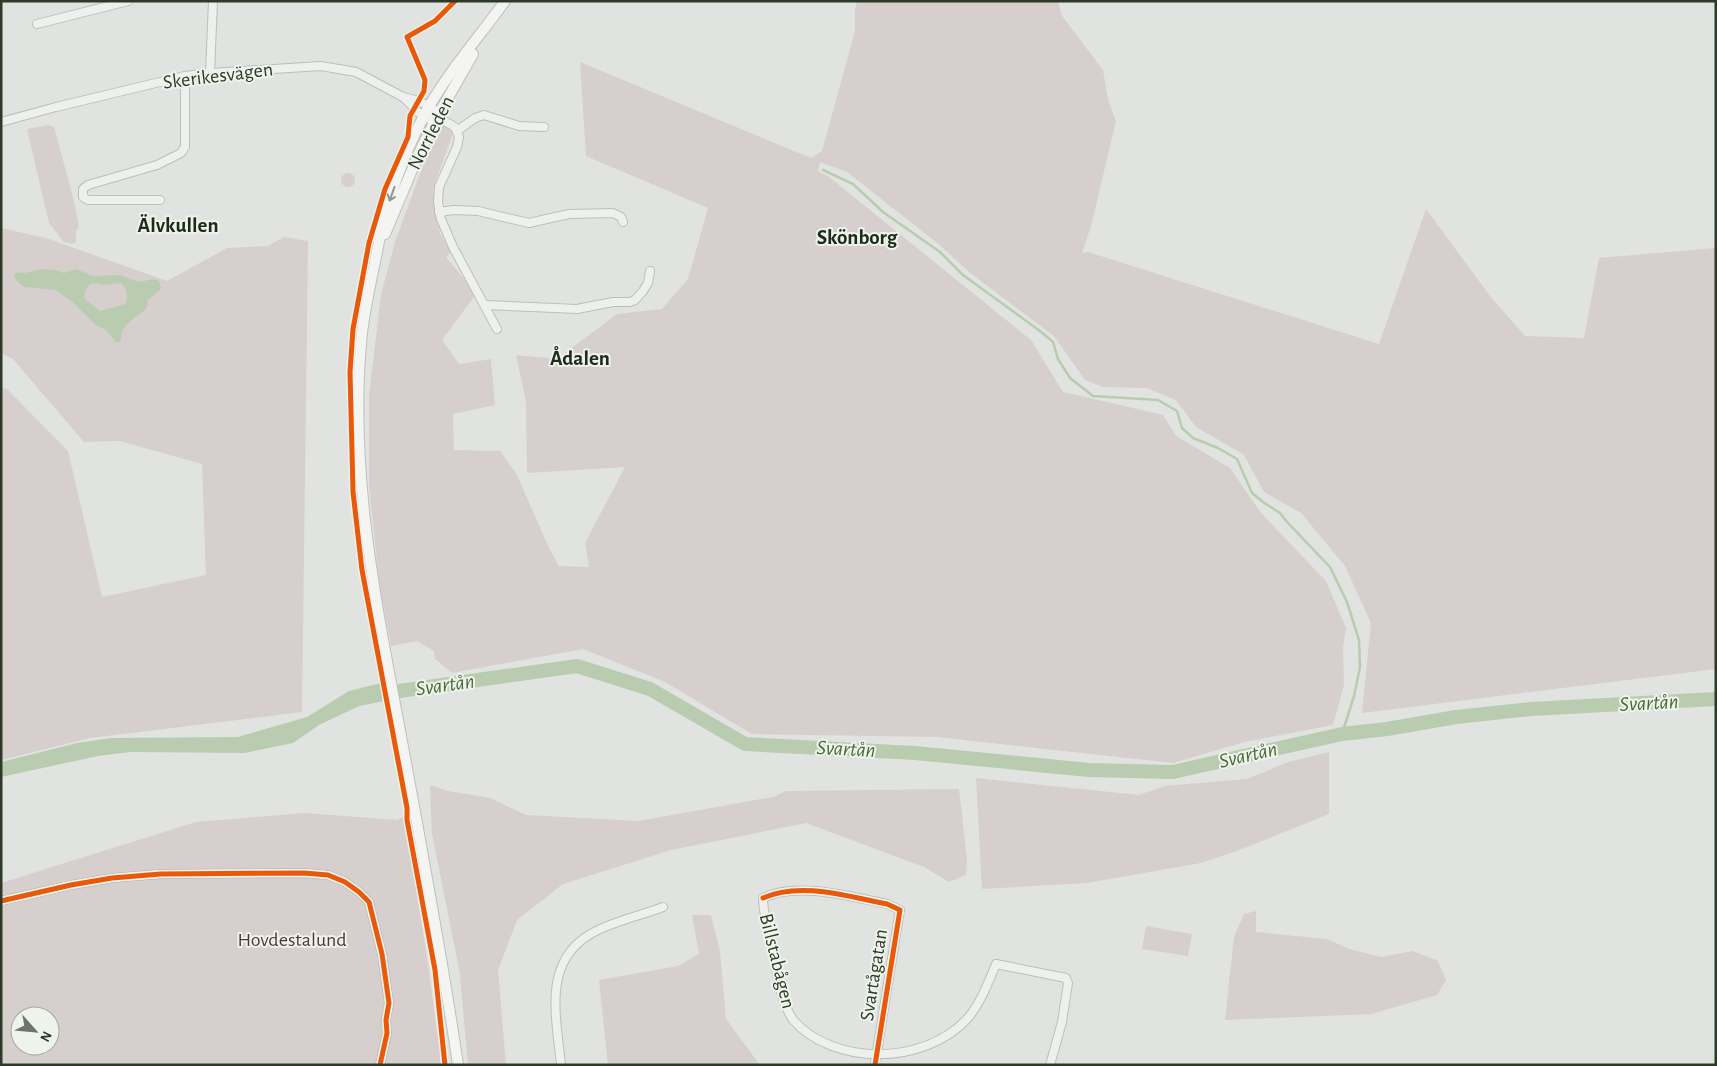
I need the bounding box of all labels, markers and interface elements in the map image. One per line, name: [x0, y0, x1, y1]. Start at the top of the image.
street label: Skerikesvägen: [162, 59, 274, 93]
street label: Norrleden: [404, 93, 458, 173]
one-way arrow: [387, 186, 396, 201]
district label: Älvkullen: [137, 214, 219, 236]
district label: Skönborg: [817, 227, 898, 248]
district label: Ådalen: [550, 346, 610, 369]
water label: Svartån: [414, 670, 476, 700]
water label: Svartån: [1619, 691, 1679, 715]
water label: Svartån: [816, 737, 876, 761]
water label: Svartån: [1217, 738, 1279, 772]
street label: Billstabågen: [756, 911, 798, 1011]
street label: Svartågatan: [857, 928, 891, 1022]
park label: Hovdestalund: [237, 930, 347, 950]
north arrow: [10, 1006, 60, 1056]
text: N: [37, 1029, 54, 1044]

